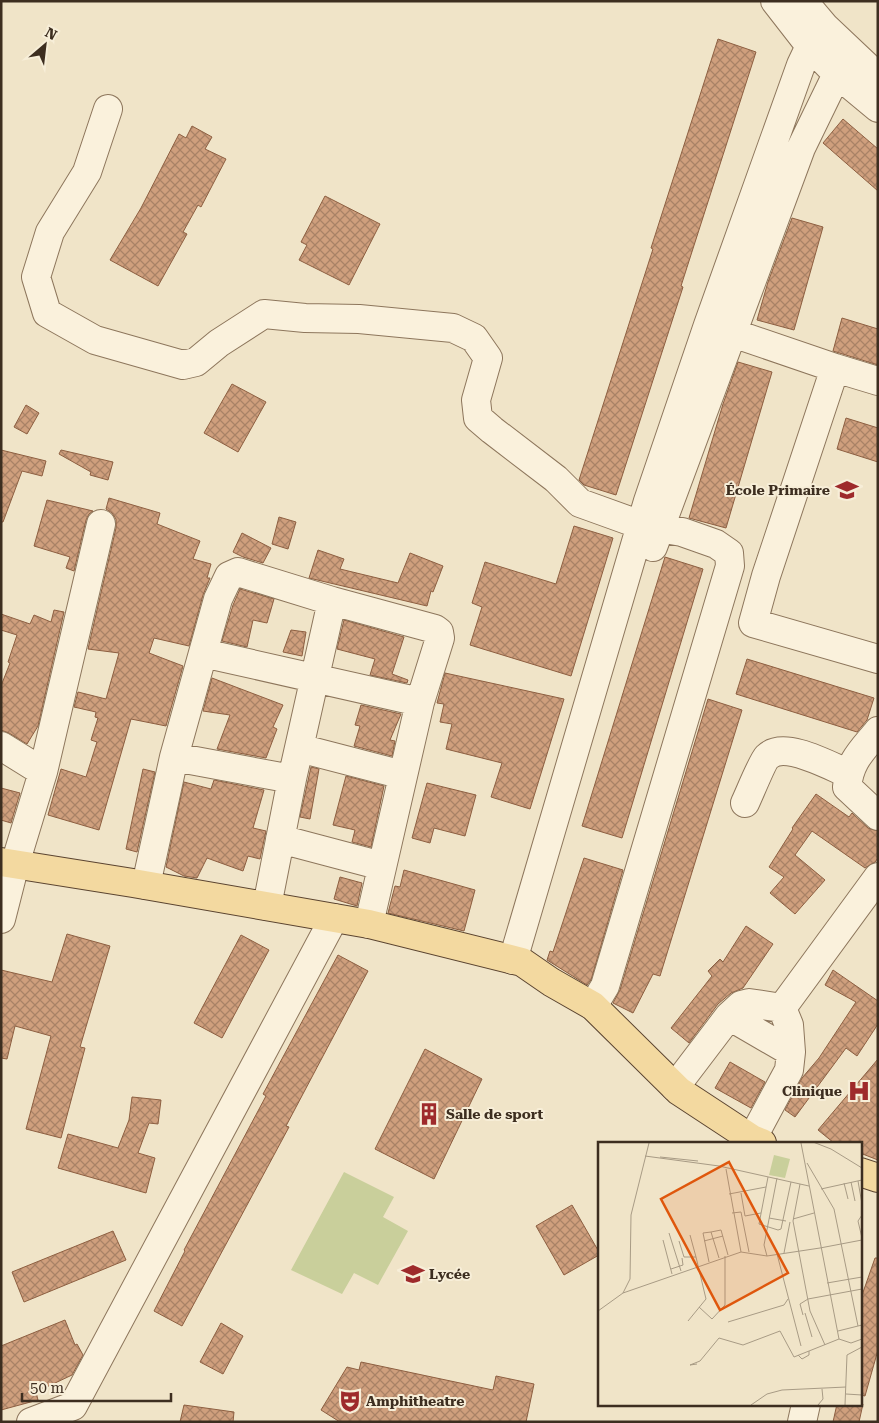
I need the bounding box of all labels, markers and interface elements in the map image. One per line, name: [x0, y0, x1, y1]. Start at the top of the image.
north arrow: [20, 20, 70, 70]
text: N: [43, 24, 60, 43]
school or university icon: École Primaire: [834, 477, 860, 503]
place label: École Primaire: [726, 482, 830, 498]
hospital icon: Clinique: [846, 1078, 872, 1104]
place label: Clinique: [782, 1083, 842, 1099]
building icon: Salle de sport: [416, 1101, 442, 1127]
place label: Salle de sport: [446, 1106, 543, 1122]
inset map: [598, 1142, 862, 1406]
school or university icon: Lycée: [400, 1261, 426, 1287]
place label: Lycée: [429, 1266, 470, 1282]
scale bar: [22, 1370, 171, 1402]
text: 50 m: [30, 1379, 65, 1397]
theatre icon: Amphitheatre: [337, 1388, 363, 1414]
place label: Amphitheatre: [366, 1393, 465, 1409]

